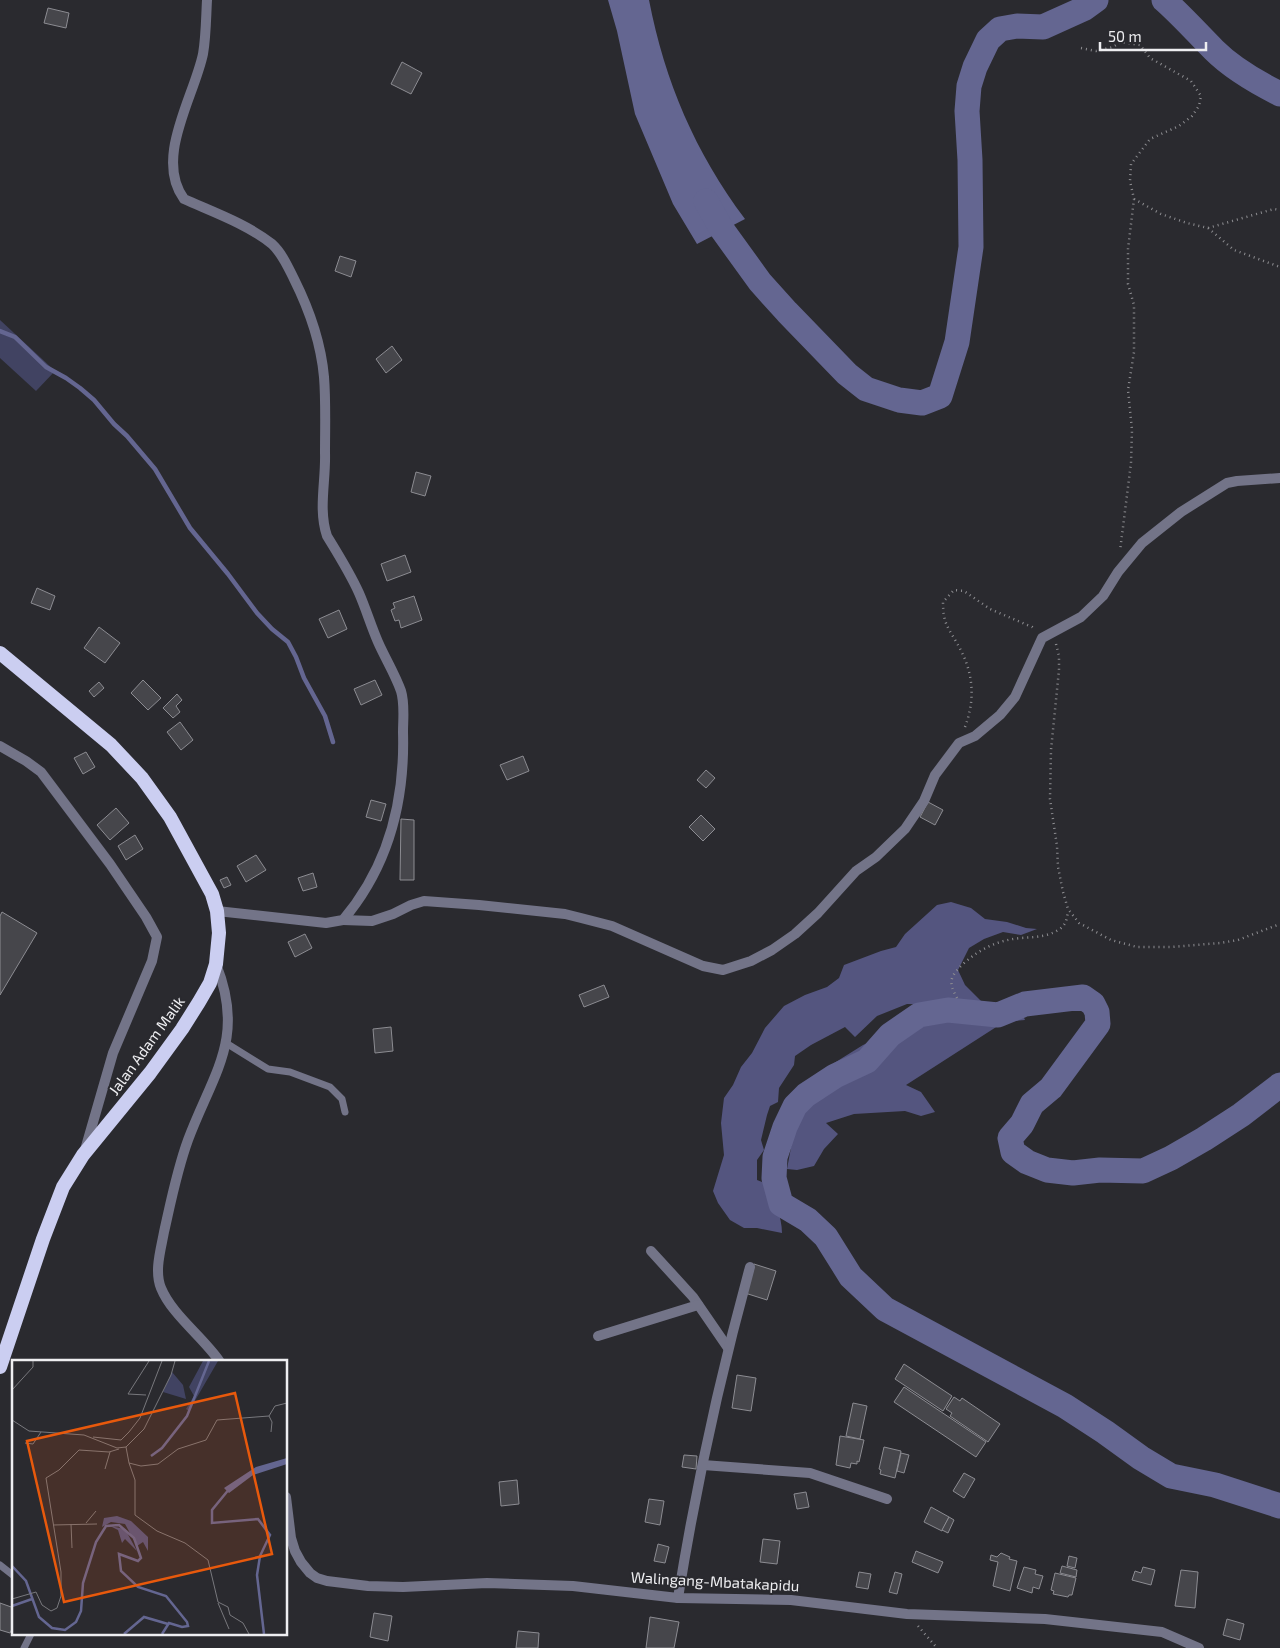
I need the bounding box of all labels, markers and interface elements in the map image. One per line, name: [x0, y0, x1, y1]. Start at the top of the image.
scale bar: [1100, 20, 1206, 52]
text: 50 m: [1108, 27, 1142, 45]
street label: Jalan Adam Malik: [104, 992, 188, 1098]
inset map: [12, 1360, 288, 1636]
street label: Walingang-Mbatakapidu: [630, 1568, 800, 1594]

